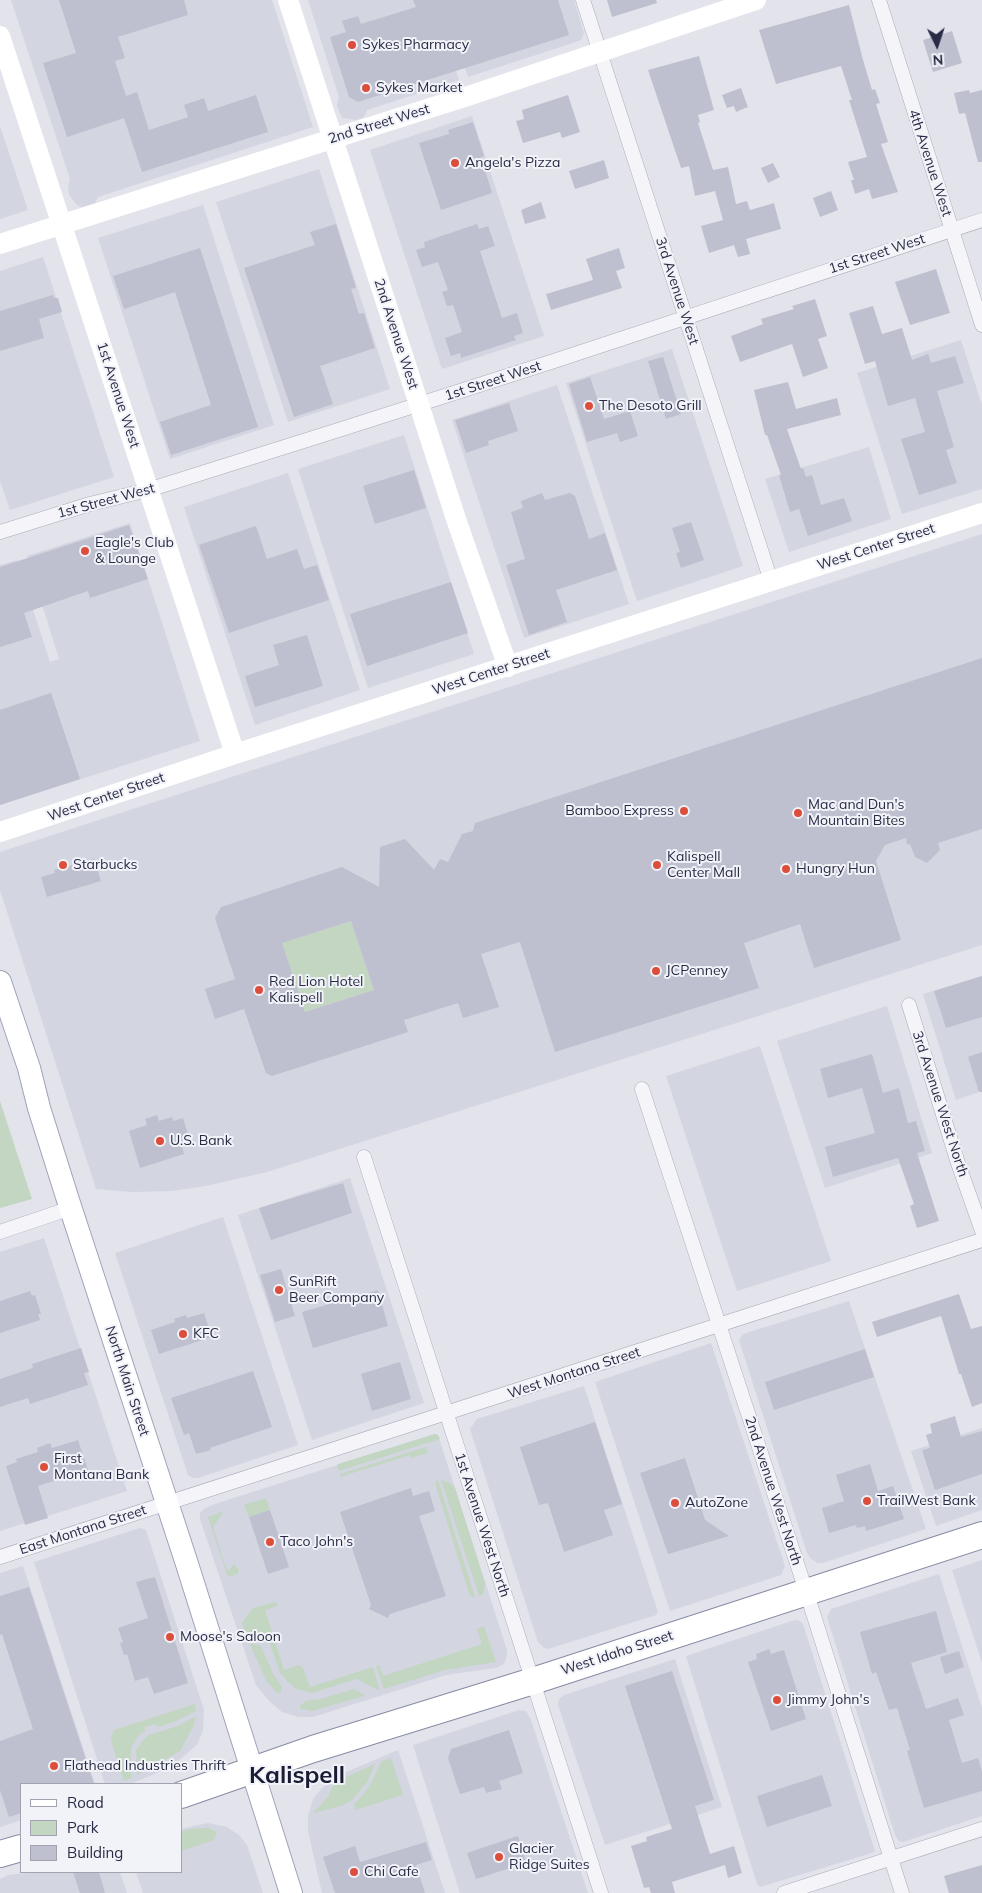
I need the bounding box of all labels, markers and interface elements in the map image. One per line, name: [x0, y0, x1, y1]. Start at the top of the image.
north arrow: [912, 20, 962, 70]
place label: Sykes Pharmacy: [362, 37, 469, 53]
marker: Sykes Pharmacy: [346, 39, 358, 51]
text: N: [932, 51, 944, 69]
place label: Sykes Market: [376, 80, 462, 96]
marker: Sykes Market: [360, 82, 372, 94]
street label: 2nd Street West: [326, 101, 432, 147]
street label: 4th Avenue West: [905, 107, 955, 219]
place label: Angela's Pizza: [465, 155, 560, 171]
marker: Angela's Pizza: [449, 157, 461, 169]
street label: 1st Street West: [827, 231, 927, 277]
street label: 3rd Avenue West: [652, 235, 702, 347]
street label: 2nd Avenue West: [370, 277, 422, 391]
street label: 1st Avenue West: [93, 340, 143, 450]
street label: 1st Street West: [443, 358, 543, 404]
place label: The Desoto Grill: [599, 398, 702, 414]
marker: The Desoto Grill: [583, 400, 595, 412]
street label: 1st Street West: [55, 480, 157, 522]
street label: West Center Street: [815, 520, 937, 574]
place label: Eagle's Club & Lounge: [95, 535, 174, 568]
marker: Eagle's Club & Lounge: [79, 545, 91, 557]
street label: West Center Street: [430, 645, 552, 699]
street label: West Center Street: [45, 769, 167, 825]
place label: Mac and Dun's Mountain Bites: [808, 797, 905, 830]
place label: Bamboo Express: [565, 803, 674, 819]
marker: Bamboo Express: [678, 805, 690, 817]
marker: Mac and Dun's Mountain Bites: [792, 807, 804, 819]
place label: Kalispell Center Mall: [667, 849, 740, 882]
place label: Starbucks: [73, 857, 138, 873]
marker: Starbucks: [57, 859, 69, 871]
marker: Kalispell Center Mall: [651, 859, 663, 871]
place label: Hungry Hun: [796, 861, 875, 877]
marker: Hungry Hun: [780, 863, 792, 875]
place label: JCPenney: [666, 963, 728, 979]
marker: JCPenney: [650, 965, 662, 977]
place label: Red Lion Hotel Kalispell: [269, 974, 363, 1006]
marker: Red Lion Hotel Kalispell: [253, 984, 265, 996]
street label: 3rd Avenue West North: [908, 1029, 972, 1179]
place label: U.S. Bank: [170, 1133, 232, 1149]
marker: U.S. Bank: [154, 1135, 166, 1147]
place label: SunRift Beer Company: [289, 1274, 384, 1306]
marker: SunRift Beer Company: [273, 1284, 285, 1296]
street label: North Main Street: [101, 1324, 153, 1438]
place label: KFC: [193, 1326, 219, 1342]
marker: KFC: [177, 1328, 189, 1340]
street label: West Montana Street: [506, 1344, 642, 1402]
street label: 2nd Avenue West North: [741, 1414, 805, 1568]
place label: First Montana Bank: [54, 1451, 149, 1484]
street label: 1st Avenue West North: [451, 1451, 513, 1599]
marker: First Montana Bank: [38, 1461, 50, 1473]
place label: TrailWest Bank: [877, 1493, 976, 1509]
place label: AutoZone: [685, 1495, 748, 1511]
marker: TrailWest Bank: [861, 1495, 873, 1507]
marker: AutoZone: [669, 1497, 681, 1509]
street label: East Montana Street: [17, 1502, 149, 1558]
place label: Taco John's: [280, 1534, 353, 1550]
marker: Taco John's: [264, 1536, 276, 1548]
street label: West Idaho Street: [559, 1627, 675, 1679]
place label: Moose's Saloon: [180, 1629, 281, 1645]
marker: Moose's Saloon: [164, 1631, 176, 1643]
place label: Jimmy John's: [787, 1692, 870, 1708]
marker: Jimmy John's: [771, 1694, 783, 1706]
place label: Flathead Industries Thrift: [64, 1758, 226, 1774]
marker: Flathead Industries Thrift: [48, 1760, 60, 1772]
district label: Kalispell: [249, 1762, 345, 1790]
legend: [20, 1783, 182, 1873]
text: Road: [67, 1793, 104, 1812]
text: Park: [67, 1818, 99, 1837]
place label: Glacier Ridge Suites: [509, 1841, 590, 1874]
text: Building: [67, 1843, 123, 1862]
marker: Glacier Ridge Suites: [493, 1851, 505, 1863]
place label: Chi Cafe: [364, 1864, 419, 1880]
marker: Chi Cafe: [348, 1866, 360, 1878]

